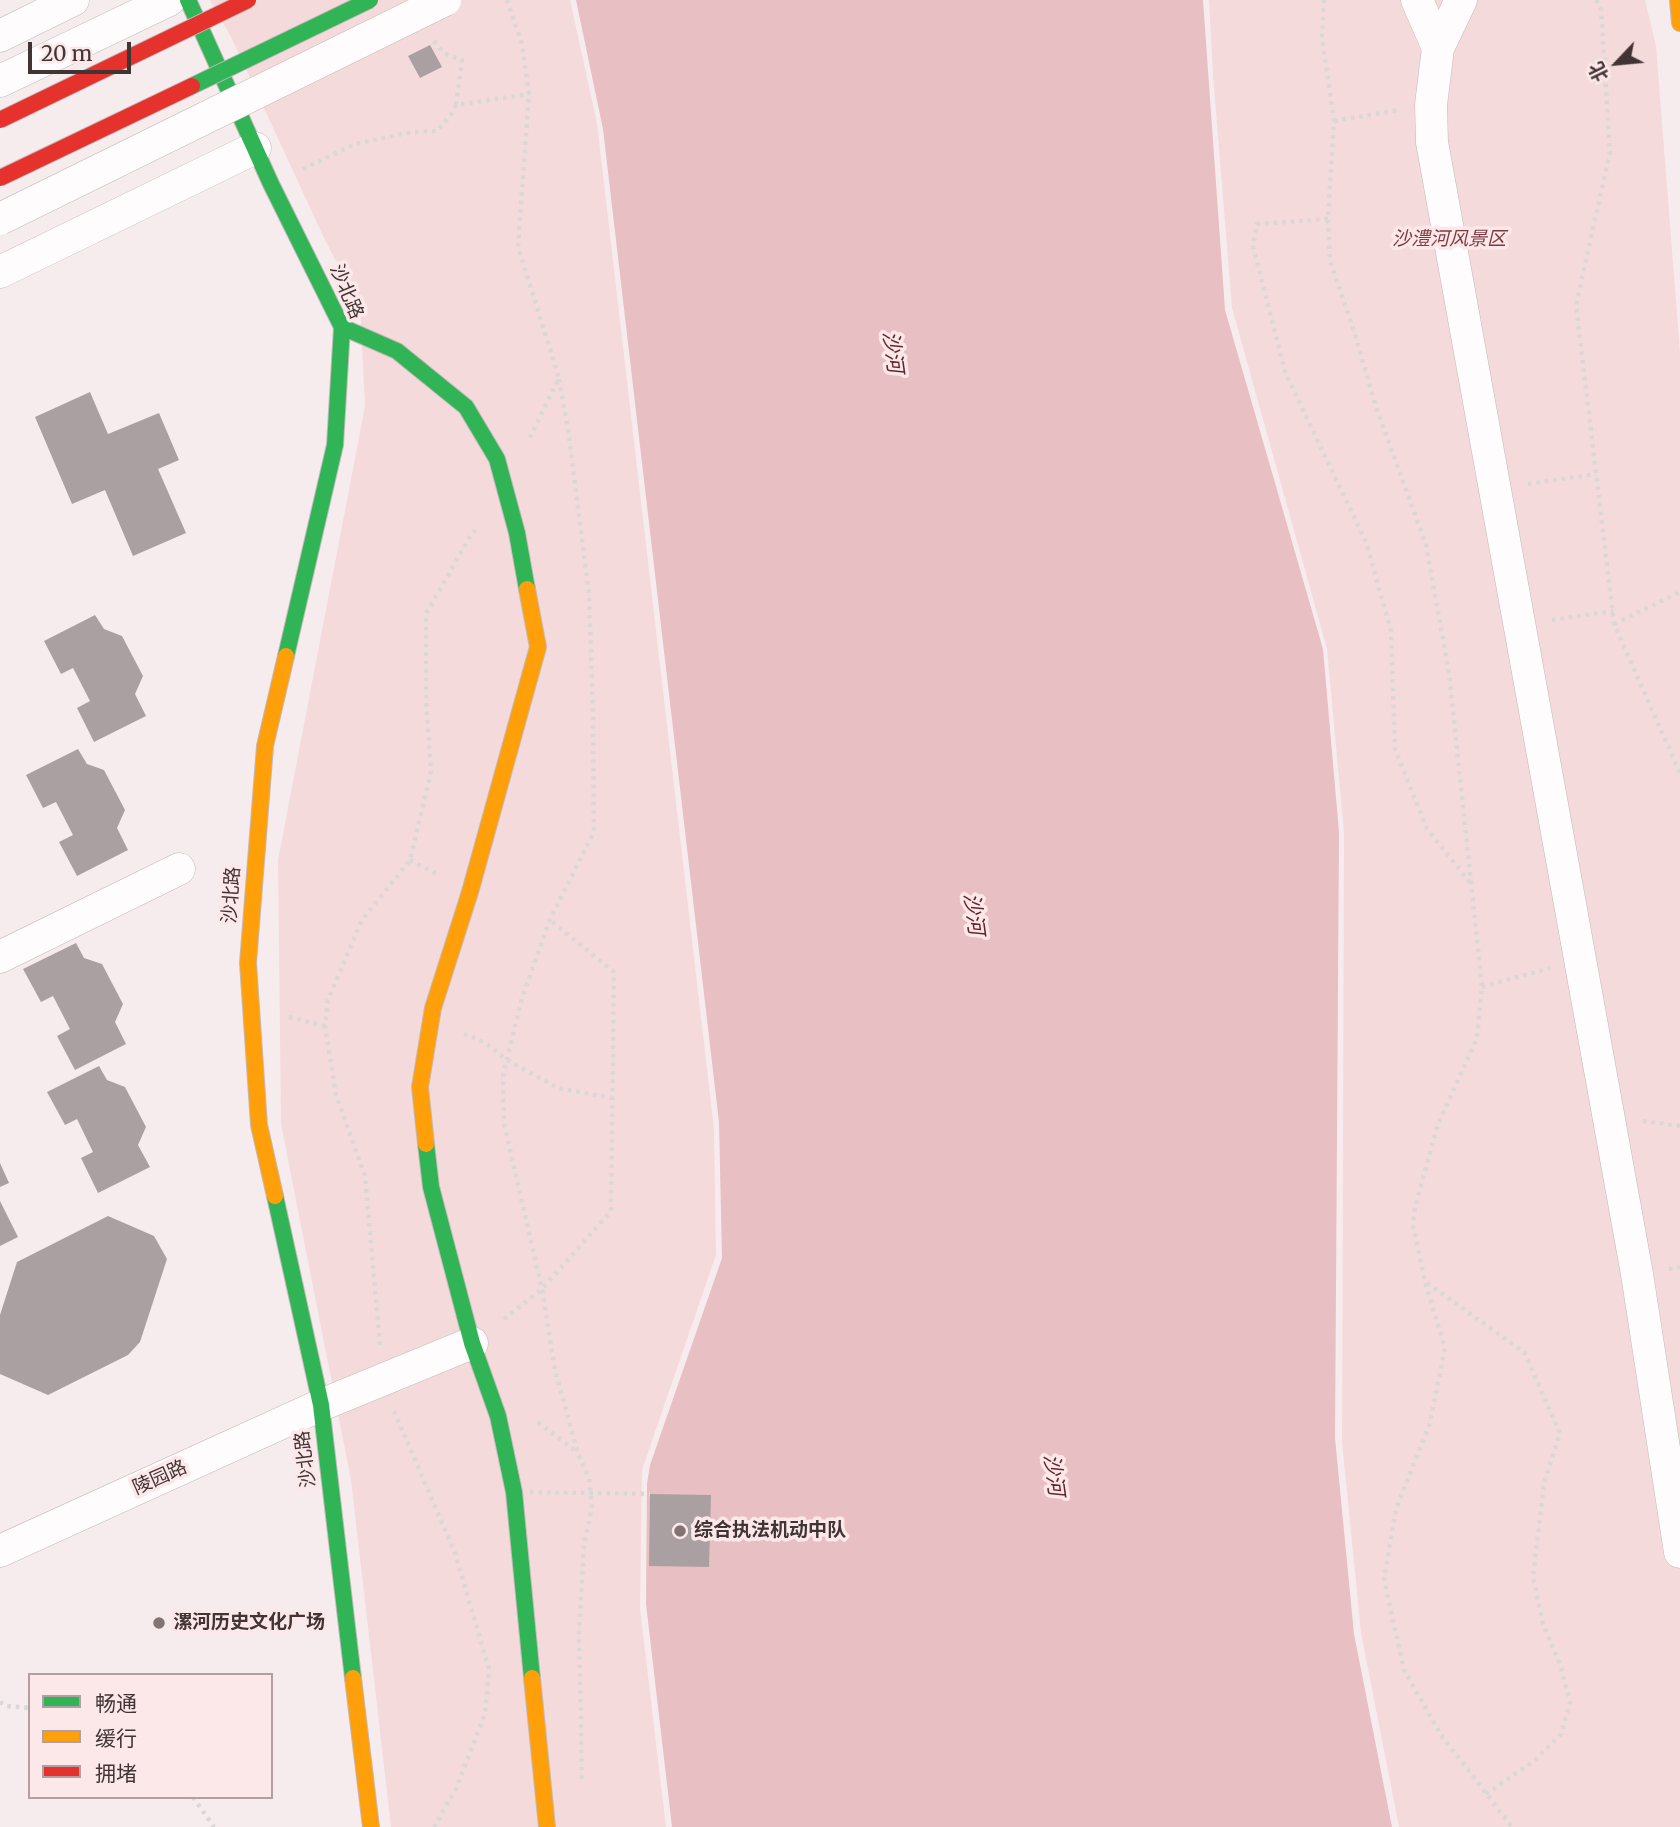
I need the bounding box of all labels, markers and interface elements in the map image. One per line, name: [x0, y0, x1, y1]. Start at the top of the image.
scale bar: [32, 28, 135, 72]
north arrow: [1582, 28, 1652, 98]
text: 20 m: [41, 40, 92, 67]
text: 北: [1583, 58, 1613, 86]
park label: 沙澧河风景区: [1392, 229, 1506, 251]
street label: 沙北路: [324, 261, 368, 323]
water label: 沙河: [877, 329, 907, 375]
street label: 沙北路: [219, 866, 245, 924]
water label: 沙河: [958, 891, 988, 937]
street label: 沙北路: [291, 1429, 321, 1489]
water label: 沙河: [1038, 1452, 1068, 1498]
street label: 陵园路: [129, 1456, 191, 1500]
place label: 综合执法机动中队: [694, 1520, 846, 1542]
marker: 综合执法机动中队: [672, 1523, 688, 1539]
place label: 漯河历史文化广场: [173, 1612, 325, 1634]
marker: 漯河历史文化广场: [151, 1615, 167, 1631]
legend: [28, 1673, 273, 1799]
text: 畅通: [95, 1690, 137, 1717]
text: 缓行: [95, 1725, 137, 1752]
text: 拥堵: [95, 1760, 137, 1787]

